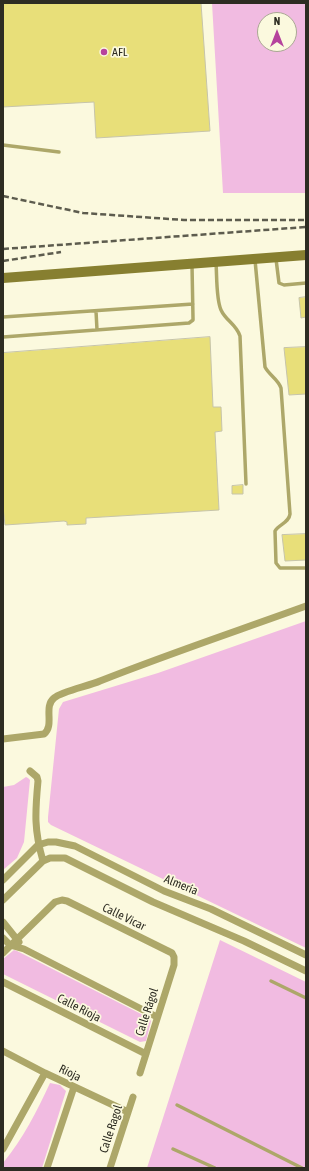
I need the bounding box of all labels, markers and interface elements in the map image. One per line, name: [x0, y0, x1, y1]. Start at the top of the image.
north arrow: [257, 12, 297, 52]
text: N: [274, 15, 280, 27]
place label: AFL: [112, 45, 127, 59]
marker: AFL: [99, 47, 109, 57]
street label: Almería: [162, 872, 200, 898]
street label: Calle Vicar: [100, 900, 148, 934]
street label: Calle Rágol: [132, 986, 162, 1038]
street label: Calle Rioja: [55, 991, 103, 1025]
street label: Rioja: [57, 1062, 83, 1084]
street label: Calle Ragol: [96, 1103, 126, 1155]

